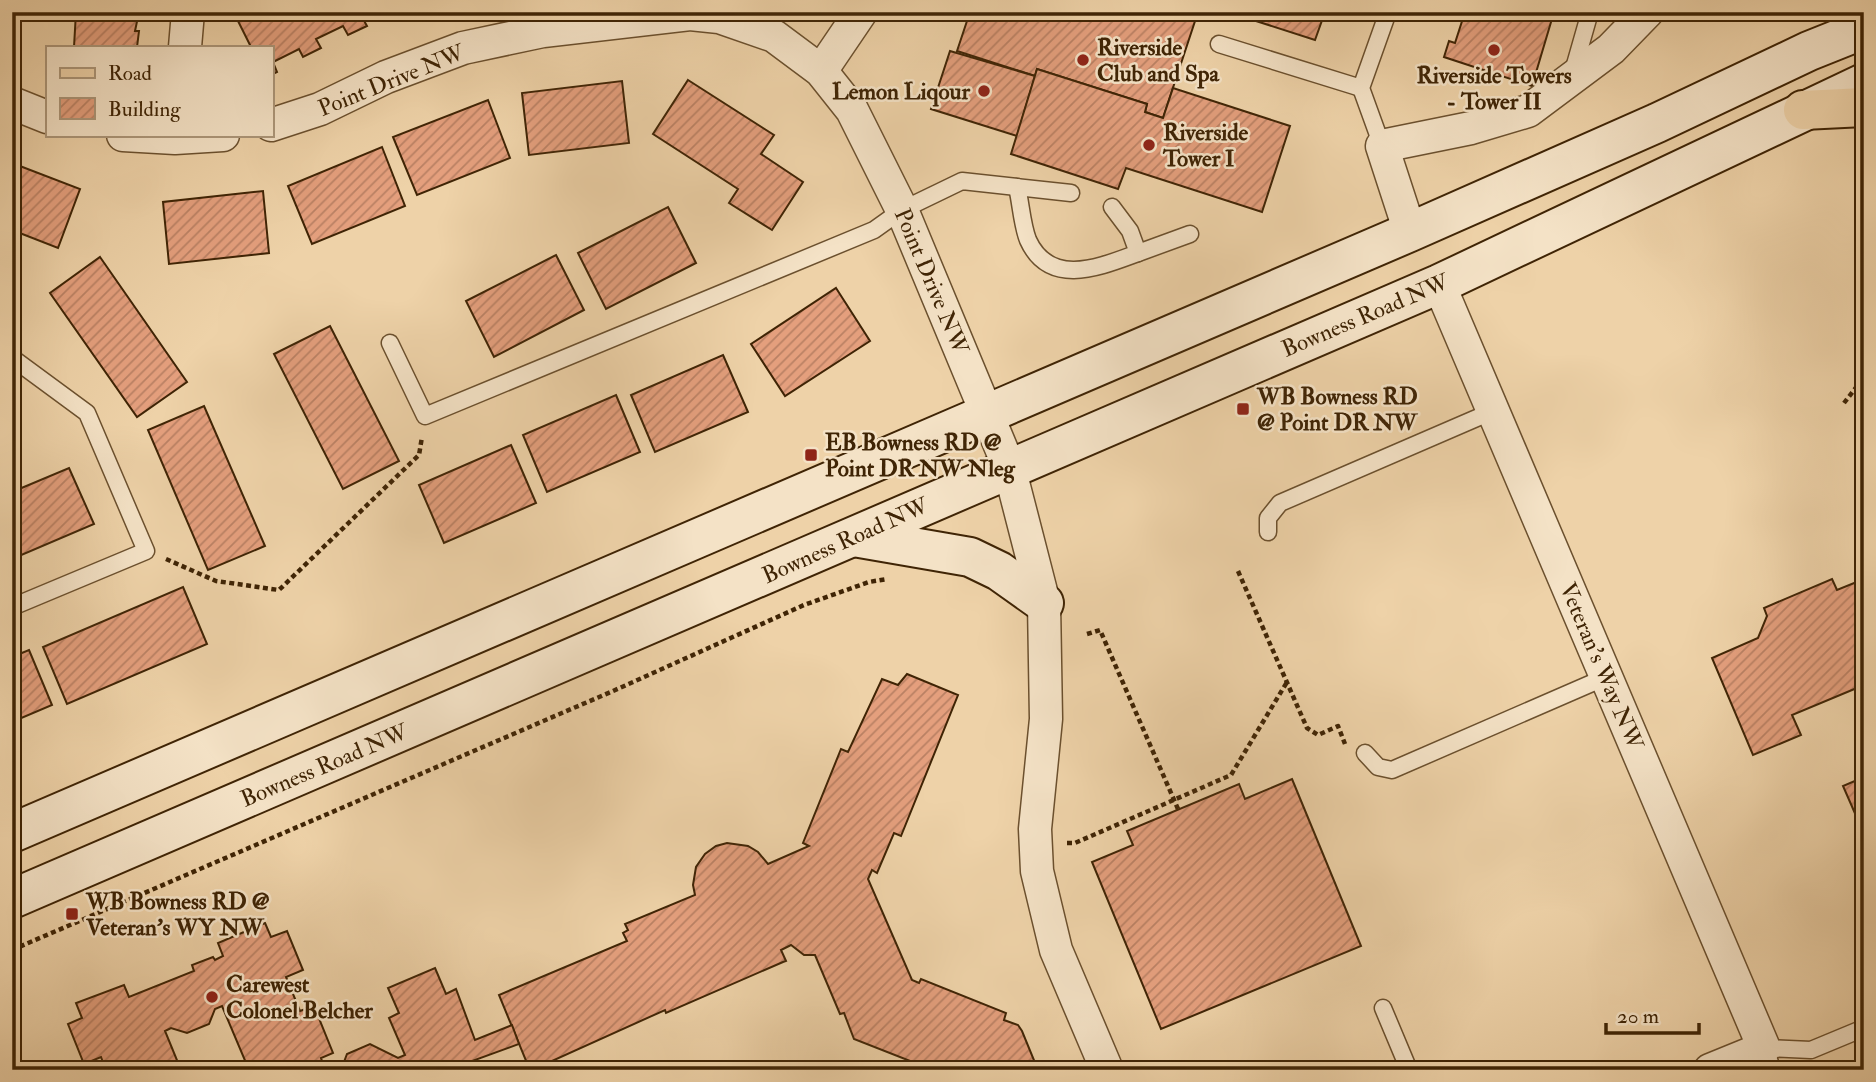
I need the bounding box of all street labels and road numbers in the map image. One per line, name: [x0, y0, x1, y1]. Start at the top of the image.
street label: Point Drive NW: [314, 37, 470, 123]
street label: Point Drive NW: [888, 204, 976, 360]
street label: Bowness Road NW: [1277, 266, 1455, 364]
street label: Bowness Road NW: [757, 490, 934, 590]
street label: Veteran's Way NW: [1553, 578, 1650, 756]
street label: Bowness Road NW: [236, 716, 414, 814]

